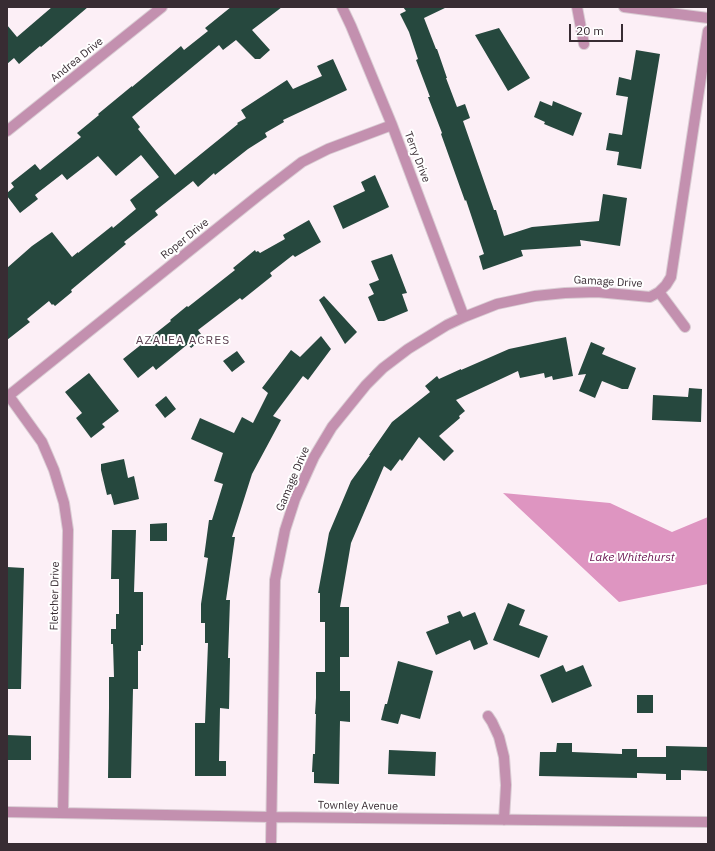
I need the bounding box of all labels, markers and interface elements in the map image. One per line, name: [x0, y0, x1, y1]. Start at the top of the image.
scale bar: [571, 16, 625, 42]
text: 20 m: [576, 23, 604, 38]
street label: Andrea Drive: [48, 35, 106, 85]
street label: Terry Drive: [401, 130, 433, 184]
street label: Roper Drive: [158, 216, 212, 262]
street label: Gamage Drive: [573, 274, 643, 290]
district label: AZALEA ACRES: [136, 334, 230, 348]
street label: Gamage Drive: [273, 445, 313, 513]
water label: Lake Whitehurst: [590, 551, 674, 565]
street label: Fletcher Drive: [48, 561, 62, 631]
street label: Townley Avenue: [318, 799, 398, 813]

